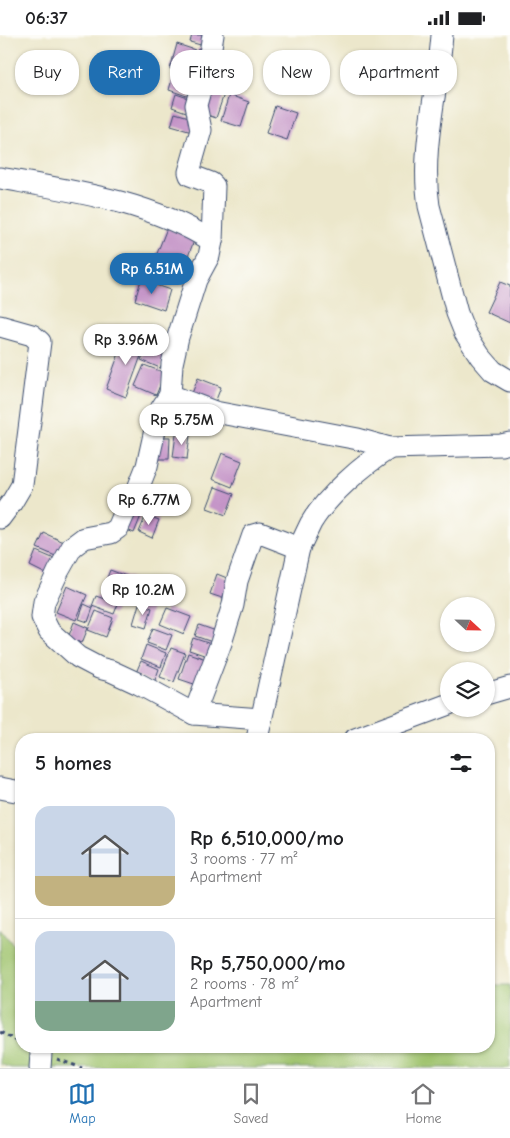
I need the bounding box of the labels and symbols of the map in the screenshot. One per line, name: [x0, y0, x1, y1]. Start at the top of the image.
pin: Rp 6.51M: [100, 253, 204, 295]
pin: Rp 3.96M: [74, 323, 178, 366]
pin: Rp 5.75M: [130, 403, 234, 446]
pin: Rp 6.77M: [97, 483, 201, 526]
pin: Rp 10.2M: [91, 573, 195, 616]
north arrow: [440, 597, 495, 653]

